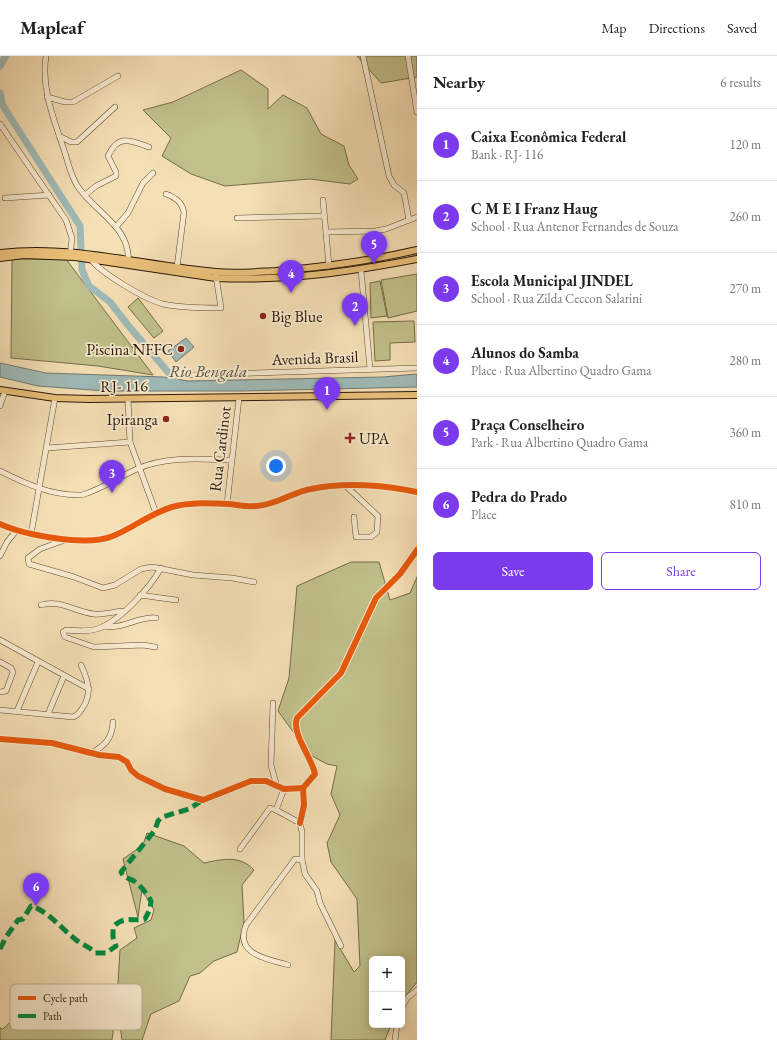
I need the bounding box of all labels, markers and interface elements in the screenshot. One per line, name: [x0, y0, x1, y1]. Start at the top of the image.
text: Mapleaf: [20, 15, 84, 40]
text: Map: [601, 19, 627, 37]
text: Directions: [649, 19, 705, 37]
text: Saved: [727, 19, 757, 37]
text: Nearby: [433, 71, 485, 93]
text: 6 results: [720, 74, 761, 91]
text: Caixa Econômica Federal: [471, 127, 626, 146]
text: 1: [443, 136, 449, 153]
text: 120 m: [730, 136, 761, 153]
text: Bank · RJ- 116: [471, 146, 543, 163]
text: C M E I Franz Haug: [471, 199, 597, 218]
text: 2: [443, 208, 449, 225]
text: 260 m: [730, 208, 761, 225]
text: School · Rua Antenor Fernandes de Souza: [471, 218, 679, 235]
pin: 5: [361, 231, 387, 264]
pin: 4: [278, 260, 304, 293]
text: Escola Municipal JINDEL: [471, 271, 633, 290]
text: 3: [443, 280, 449, 297]
text: 270 m: [730, 280, 761, 297]
text: School · Rua Zilda Ceccon Salarini: [471, 290, 642, 307]
pin: 2: [342, 293, 368, 326]
place label: Big Blue: [271, 306, 322, 327]
marker: Big Blue: [258, 311, 268, 321]
place label: Piscina NFFC: [86, 339, 173, 360]
text: Alunos do Samba: [471, 343, 579, 362]
marker: Piscina NFFC: [176, 344, 186, 354]
street label: Avenida Brasil: [270, 346, 359, 370]
text: 4: [443, 352, 449, 369]
text: 280 m: [730, 352, 761, 369]
water label: Rio Bengala: [169, 360, 247, 382]
text: Place · Rua Albertino Quadro Gama: [471, 362, 652, 379]
street label: RJ- 116: [100, 375, 148, 397]
pin: 1: [314, 377, 340, 410]
street label: Rua Cardinot: [204, 405, 236, 493]
place label: Ipiranga: [107, 409, 159, 430]
marker: Ipiranga: [161, 414, 171, 424]
text: Praça Conselheiro: [471, 415, 584, 434]
text: 5: [443, 424, 449, 441]
text: 360 m: [730, 424, 761, 441]
place label: UPA: [359, 428, 390, 449]
marker: UPA: [344, 432, 356, 444]
text: Park · Rua Albertino Quadro Gama: [471, 434, 648, 451]
your location: [266, 456, 286, 476]
pin: 3: [99, 460, 125, 493]
text: Pedra do Prado: [471, 487, 567, 506]
text: 6: [443, 496, 449, 513]
text: 810 m: [730, 496, 761, 513]
text: Place: [471, 506, 497, 523]
button: Save: [433, 552, 593, 590]
button: Share: [601, 552, 761, 590]
pin: 6: [23, 873, 49, 906]
map controls: [369, 956, 405, 1028]
button: +: [369, 956, 405, 992]
legend: [10, 984, 142, 1030]
text: Cycle path: [43, 991, 88, 1005]
button: −: [369, 992, 405, 1028]
text: Path: [43, 1009, 62, 1023]

